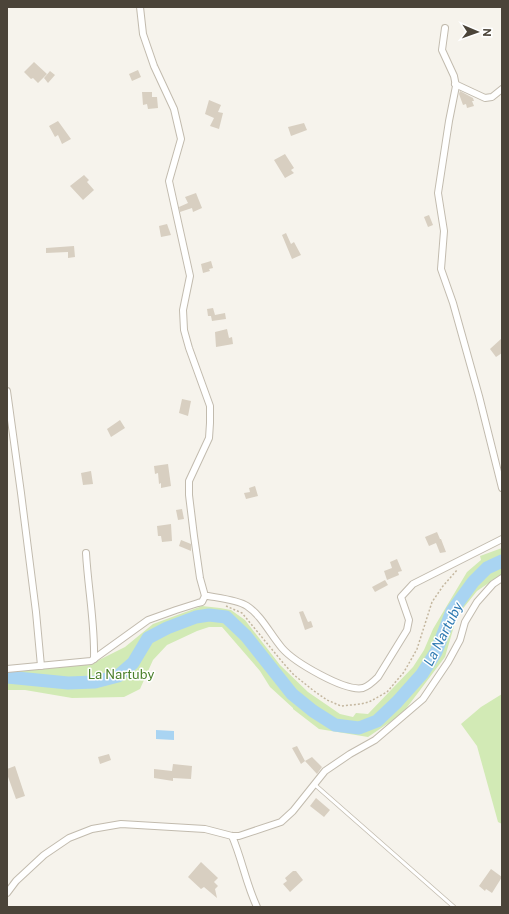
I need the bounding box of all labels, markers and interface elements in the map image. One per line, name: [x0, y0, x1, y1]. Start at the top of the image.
north arrow: [457, 12, 497, 52]
text: N: [481, 28, 493, 37]
water label: La Nartuby: [420, 599, 466, 669]
park label: La Nartuby: [88, 667, 154, 682]

